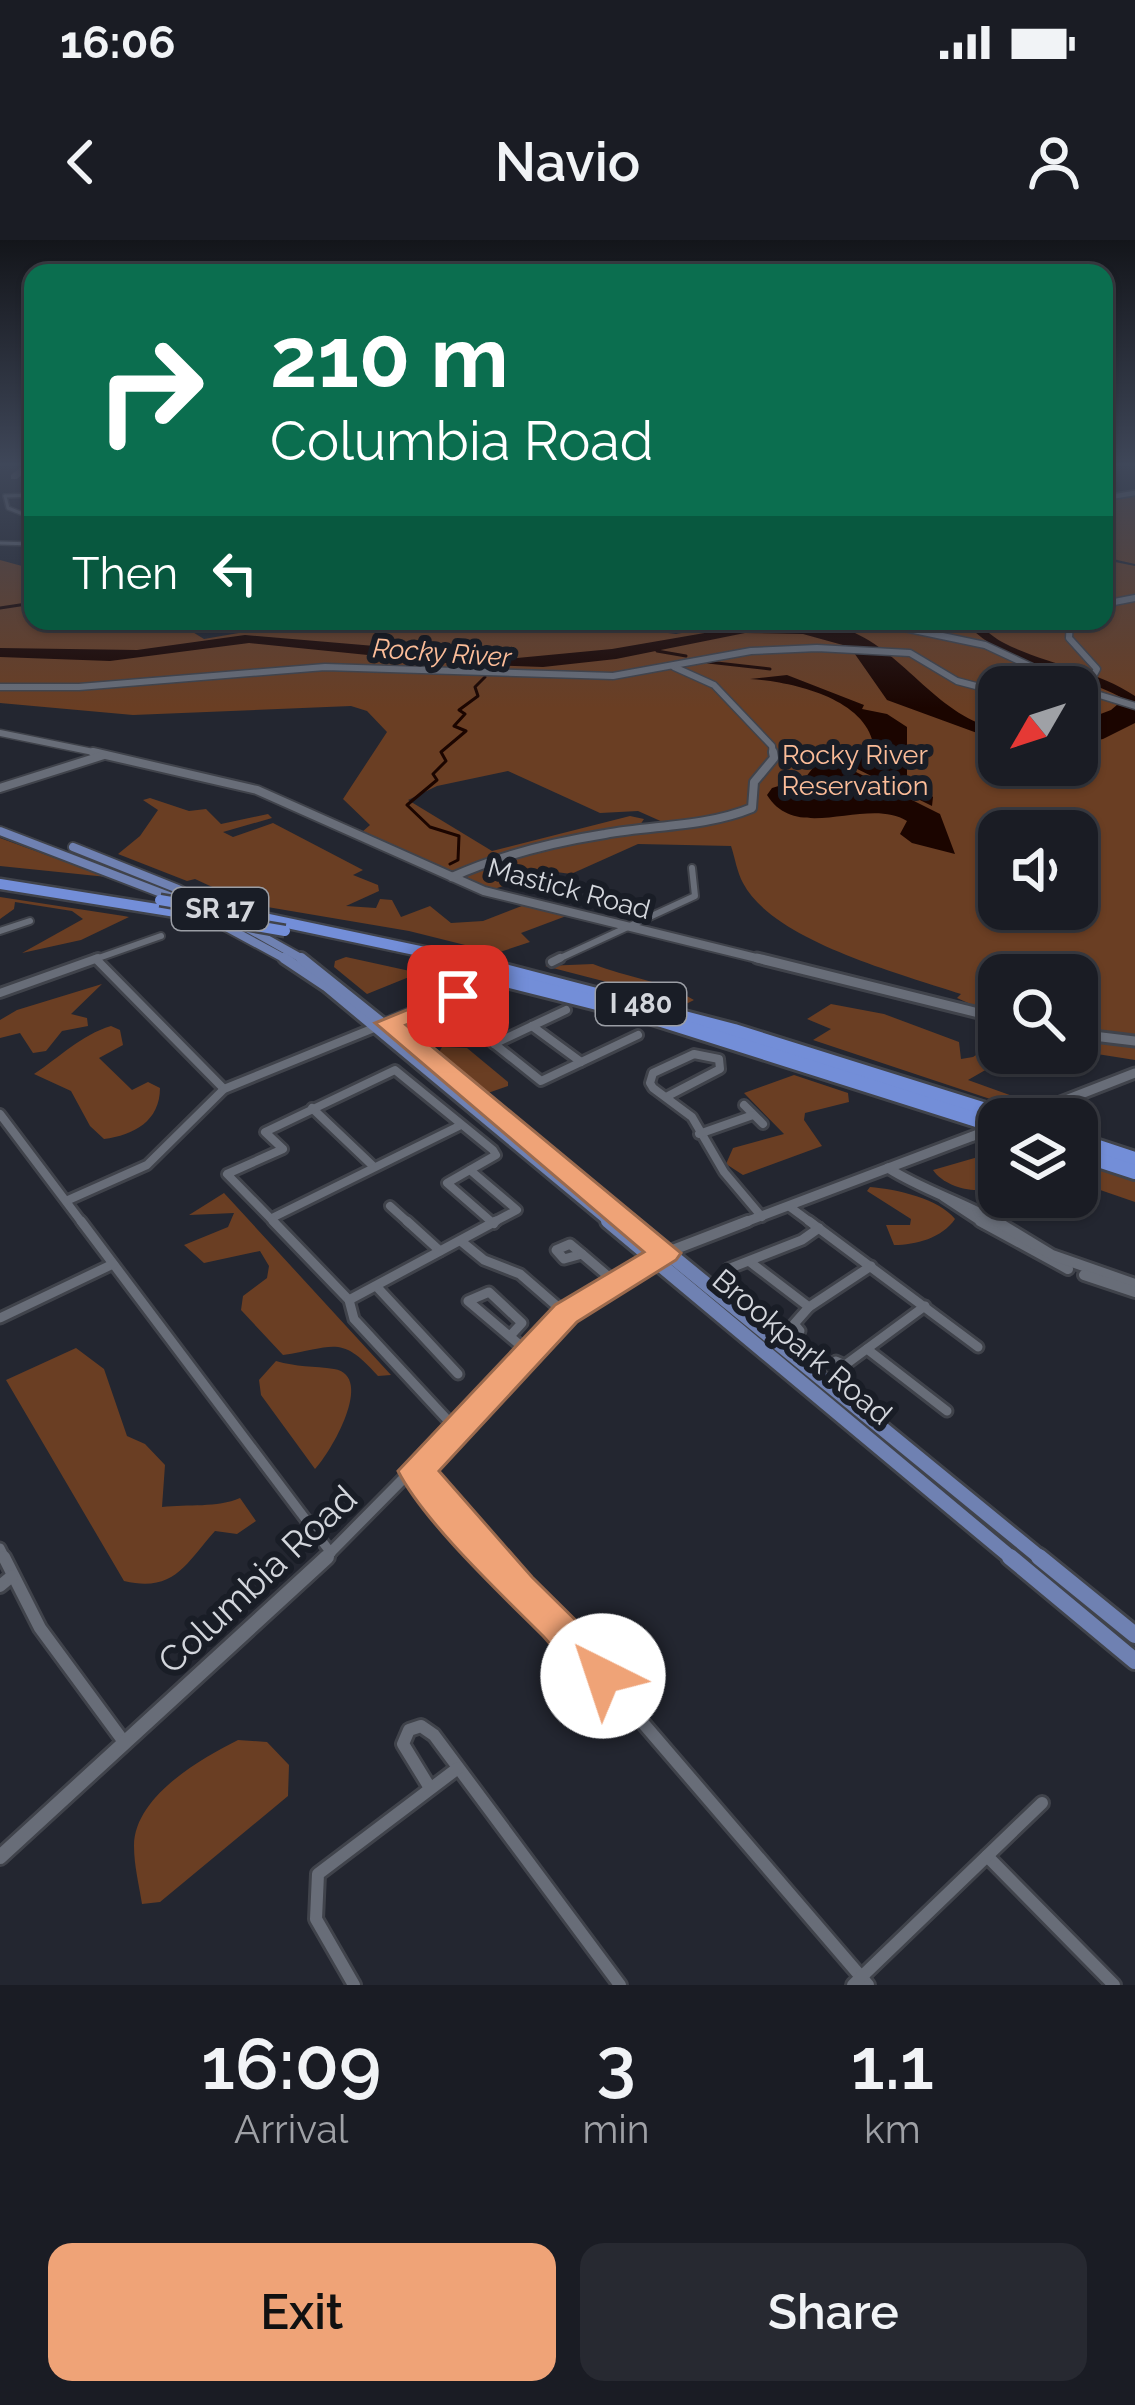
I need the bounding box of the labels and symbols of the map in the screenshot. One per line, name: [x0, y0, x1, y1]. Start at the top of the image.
water label: Rocky River: [372, 632, 513, 673]
north arrow: [978, 666, 1098, 786]
park label: Rocky River Reservation: [782, 739, 928, 801]
street label: Mastick Road: [484, 852, 654, 925]
road number: SR 17: [172, 888, 268, 930]
pin: [407, 945, 509, 1047]
road number: I 480: [596, 983, 686, 1025]
street label: Brookpark Road: [706, 1262, 899, 1432]
street label: Columbia Road: [149, 1476, 365, 1682]
position arrow: [540, 1613, 666, 1739]

